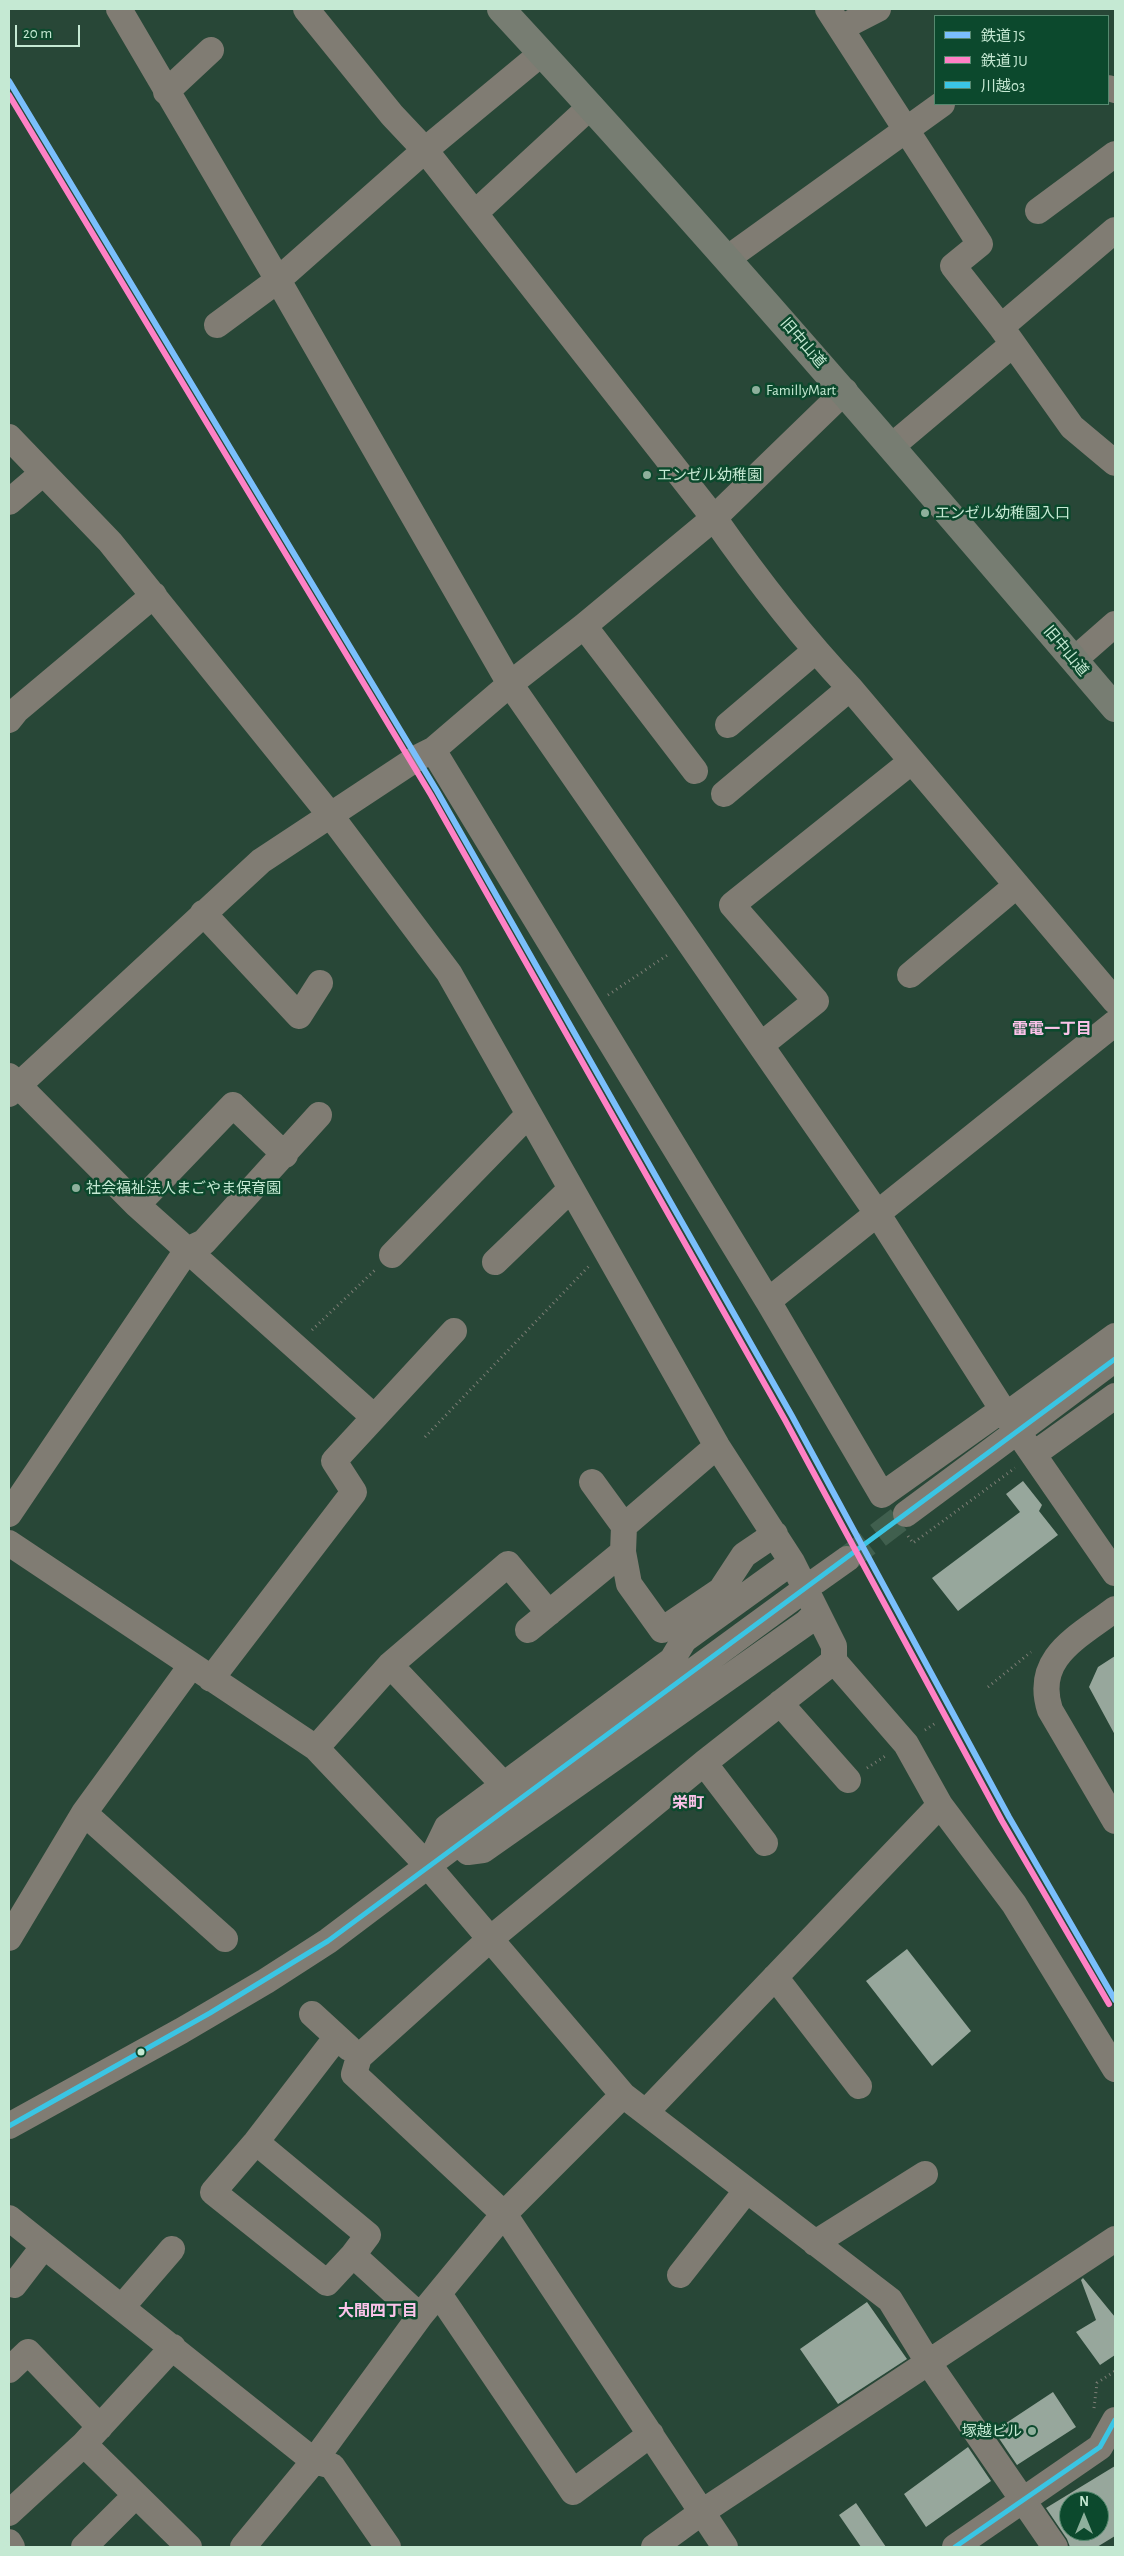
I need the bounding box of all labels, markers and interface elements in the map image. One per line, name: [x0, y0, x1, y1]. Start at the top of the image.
scale bar: [18, 15, 82, 47]
legend: [934, 15, 1109, 105]
text: 20 m: [23, 26, 52, 41]
text: 鉄道 JS: [981, 29, 1025, 44]
text: 鉄道 JU: [981, 54, 1028, 69]
text: 川越03: [981, 79, 1025, 94]
street label: 旧中山道: [777, 314, 829, 372]
place label: FamillyMart: [766, 381, 836, 399]
marker: FamillyMart: [750, 384, 762, 396]
place label: エンゼル幼稚園: [657, 466, 762, 484]
marker: エンゼル幼稚園: [641, 469, 653, 481]
place label: エンゼル幼稚園入口: [935, 504, 1070, 522]
marker: エンゼル幼稚園入口: [919, 507, 931, 519]
street label: 旧中山道: [1040, 622, 1092, 680]
district label: 雷電一丁目: [1012, 1019, 1092, 1039]
place label: 社会福祉法人まごやま保育園: [86, 1179, 281, 1197]
marker: 社会福祉法人まごやま保育園: [70, 1182, 82, 1194]
district label: 栄町: [672, 1793, 704, 1813]
unlabelled marker: [136, 2047, 146, 2057]
district label: 大間四丁目: [338, 2301, 418, 2321]
place label: 塚越ビル: [962, 2422, 1022, 2440]
marker: 塚越ビル: [1026, 2425, 1038, 2437]
north arrow: [1059, 2491, 1109, 2541]
text: N: [1079, 2495, 1089, 2509]

